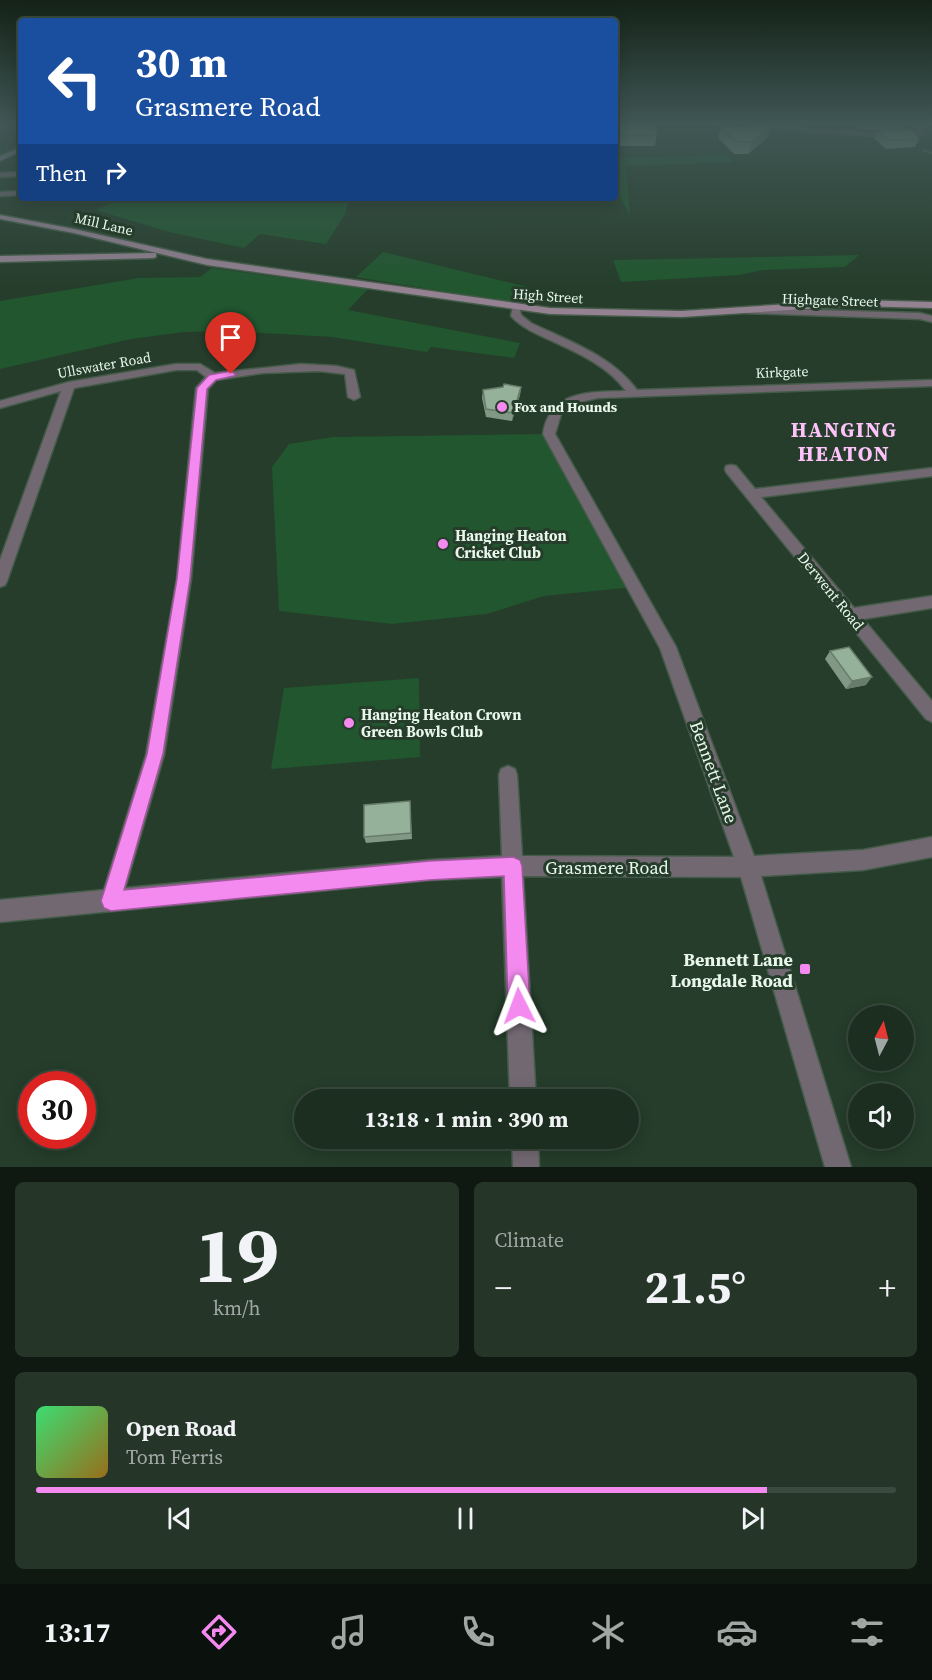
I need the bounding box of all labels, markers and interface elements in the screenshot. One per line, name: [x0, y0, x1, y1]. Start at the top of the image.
text: 30 m: [135, 33, 228, 91]
icon: left: [36, 42, 114, 120]
text: Grasmere Road: [135, 88, 321, 125]
icon: right: [99, 156, 132, 189]
text: Then: [36, 158, 87, 188]
street label: Mill Lane: [73, 208, 135, 240]
street label: High Street: [512, 284, 584, 308]
street label: Highgate Street: [782, 288, 879, 312]
pin: [205, 312, 256, 374]
icon: arrive: [214, 321, 247, 354]
street label: Ullswater Road: [56, 347, 152, 383]
street label: Kirkgate: [755, 361, 809, 383]
place label: Fox and Hounds: [514, 397, 618, 417]
marker: Fox and Hounds: [495, 400, 509, 414]
district label: HANGING HEATON: [791, 415, 897, 468]
place label: Hanging Heaton Cricket Club: [455, 525, 567, 563]
marker: Hanging Heaton Cricket Club: [436, 537, 450, 551]
street label: Derwent Road: [793, 547, 869, 635]
place label: Hanging Heaton Crown Green Bowls Club: [361, 704, 521, 742]
marker: Hanging Heaton Crown Green Bowls Club: [342, 716, 356, 730]
street label: Bennett Lane: [684, 717, 744, 827]
street label: Grasmere Road: [545, 855, 669, 880]
place label: Bennett Lane Longdale Road: [670, 947, 793, 993]
marker: Bennett Lane Longdale Road: [798, 962, 812, 976]
position arrow: [487, 974, 551, 1038]
north arrow: [848, 1005, 914, 1071]
map controls: [848, 1005, 914, 1149]
speed limit sign: 30: [18, 1071, 96, 1149]
button: sound: [848, 1083, 914, 1149]
text: 13:18 · 1 min · 390 m: [365, 1104, 568, 1134]
text: 19: [194, 1201, 279, 1308]
text: Climate: [495, 1226, 564, 1254]
text: 21.5°: [645, 1256, 746, 1318]
text: −: [495, 1265, 512, 1310]
text: +: [879, 1265, 896, 1310]
text: km/h: [213, 1294, 261, 1322]
text: Open Road: [126, 1413, 236, 1443]
text: Tom Ferris: [126, 1443, 223, 1471]
icon: previous: [163, 1502, 196, 1535]
icon: pause: [449, 1502, 482, 1535]
icon: next: [736, 1502, 769, 1535]
icon: directions: [198, 1611, 240, 1653]
icon: music: [328, 1611, 370, 1653]
icon: phone: [457, 1611, 499, 1653]
icon: climate: [587, 1611, 629, 1653]
icon: car: [716, 1611, 758, 1653]
icon: filters: [846, 1611, 888, 1653]
text: 13:17: [44, 1614, 110, 1651]

